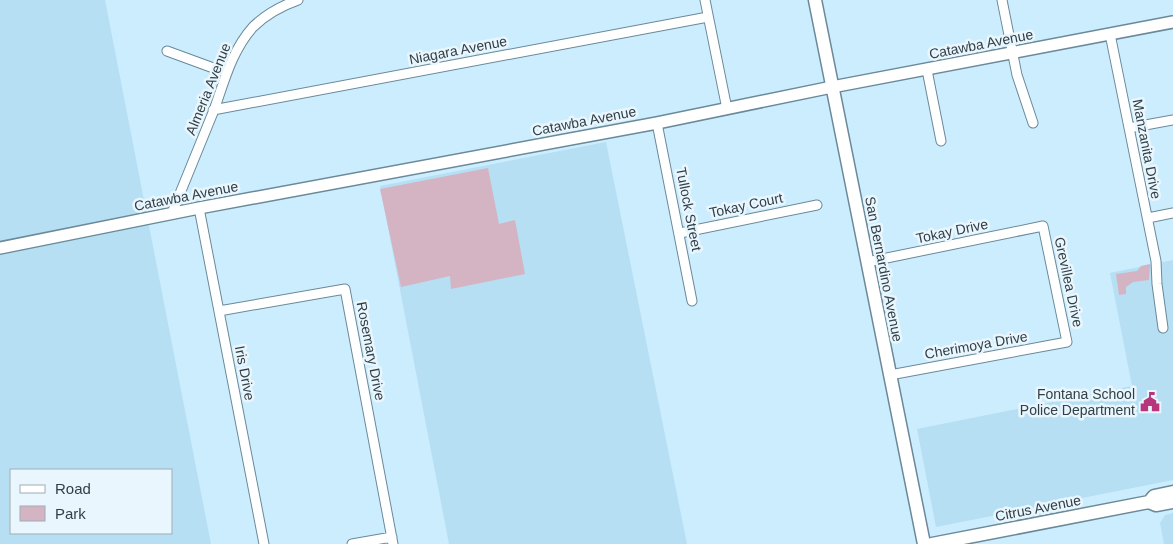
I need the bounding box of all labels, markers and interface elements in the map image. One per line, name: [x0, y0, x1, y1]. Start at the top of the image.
street label: Catawba Avenue: [928, 26, 1035, 62]
street label: Niagara Avenue: [408, 33, 509, 67]
street label: Almeria Avenue: [182, 40, 234, 137]
street label: Manzanita Drive: [1129, 98, 1165, 200]
street label: Catawba Avenue: [531, 103, 638, 139]
street label: Tullock Street: [673, 166, 705, 252]
street label: Catawba Avenue: [133, 178, 240, 214]
street label: Tokay Court: [708, 189, 784, 221]
street label: San Bernardino Avenue: [862, 195, 906, 343]
street label: Tokay Drive: [915, 216, 990, 246]
street label: Grevillea Drive: [1052, 235, 1086, 329]
street label: Rosemary Drive: [354, 300, 388, 402]
street label: Cherimoya Drive: [923, 328, 1029, 362]
street label: Iris Drive: [232, 344, 258, 402]
place label: Fontana School Police Department: [1020, 386, 1135, 418]
public building icon: Fontana School Police Department: [1139, 391, 1161, 413]
legend: [10, 469, 172, 534]
text: Road: [55, 480, 91, 497]
street label: Citrus Avenue: [994, 492, 1082, 524]
text: Park: [55, 505, 86, 522]

